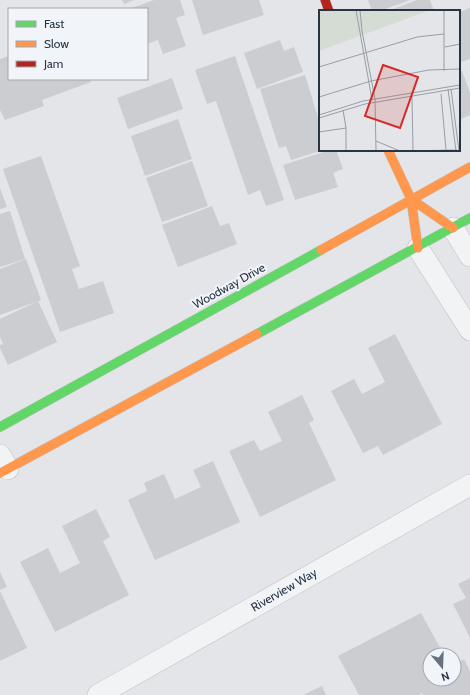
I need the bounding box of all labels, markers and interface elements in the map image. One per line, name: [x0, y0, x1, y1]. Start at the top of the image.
legend: [8, 8, 148, 80]
inset map: [319, 10, 460, 151]
text: Fast: [44, 16, 64, 31]
text: Slow: [44, 36, 69, 51]
text: Jam: [43, 56, 63, 71]
street label: Woodway Drive: [190, 259, 268, 312]
street label: Riverview Way: [248, 565, 319, 615]
north arrow: [422, 647, 462, 687]
text: N: [439, 669, 451, 684]

